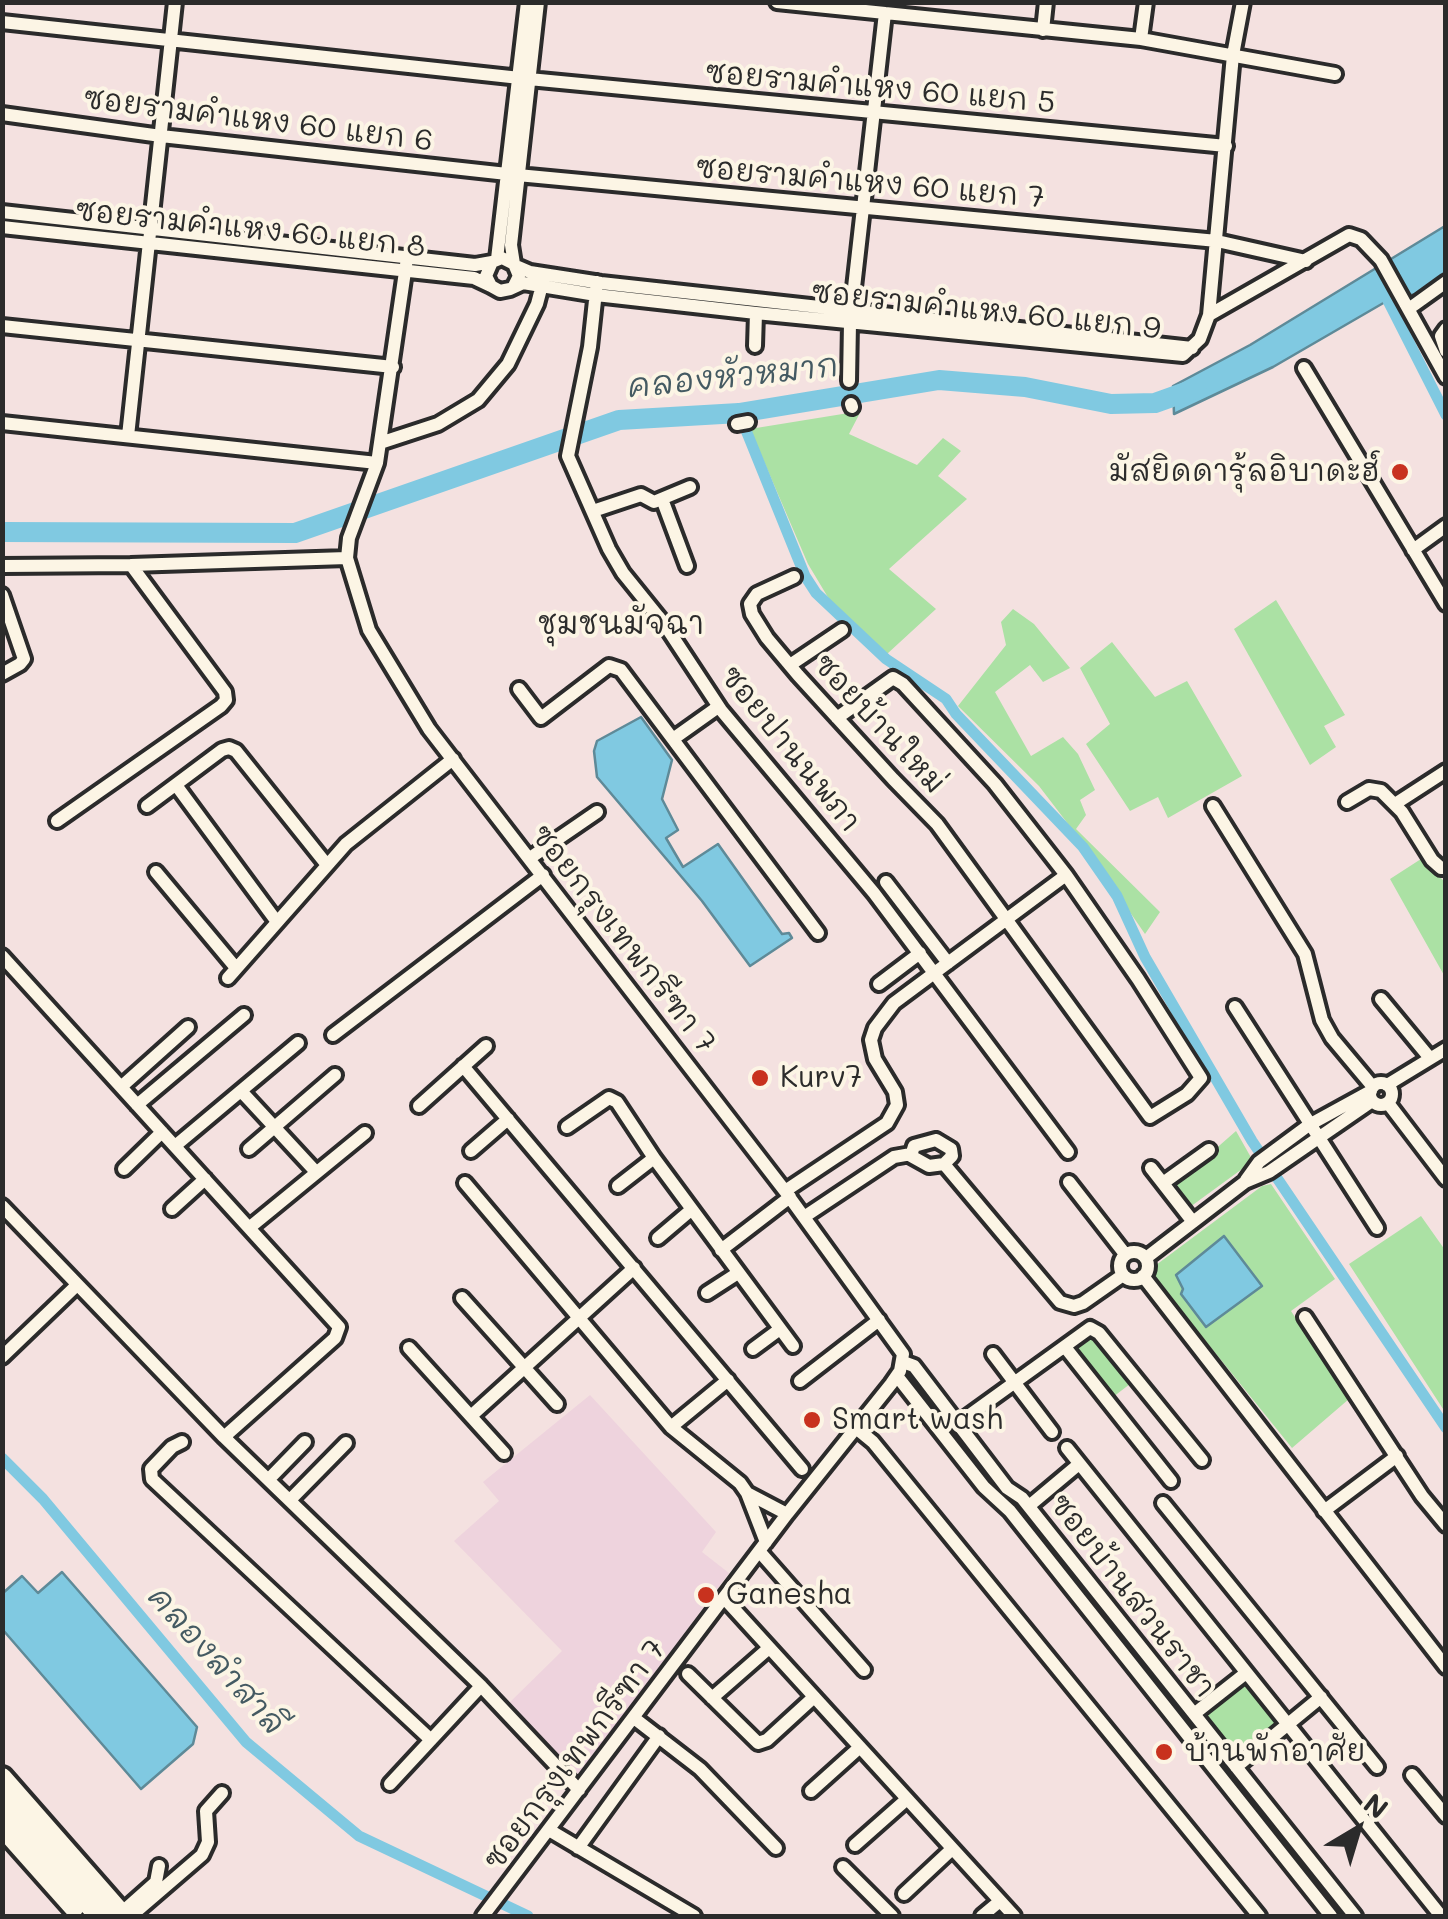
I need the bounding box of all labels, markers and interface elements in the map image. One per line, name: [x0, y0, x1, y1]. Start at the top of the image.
street label: ซอยรามคำแหง 60 แยก 5: [704, 55, 1056, 121]
street label: ซอยรามคำแหง 60 แยก 6: [81, 81, 435, 159]
street label: ซอยรามคำแหง 60 แยก 7: [694, 150, 1046, 216]
street label: ซอยรามคำแหง 60 แยก 8: [73, 193, 427, 265]
street label: ซอยรามคำแหง 60 แยก 9: [809, 275, 1163, 347]
water label: คลองหัวหมาก: [626, 347, 840, 407]
place label: มัสยิดดารุ้ลอิบาดะฮ์: [1109, 454, 1380, 490]
marker: มัสยิดดารุ้ลอิบาดะฮ์: [1389, 461, 1411, 483]
district label: ชุมชนมัจฉา: [537, 605, 705, 643]
street label: ซอยบ้านใหม่: [805, 647, 953, 801]
street label: ซอยปานนพภา: [712, 659, 868, 839]
street label: ซอยกรุงเทพกรีฑา 7: [523, 818, 723, 1060]
place label: Kurv7: [780, 1060, 862, 1096]
marker: Kurv7: [749, 1067, 771, 1089]
place label: Smart wash: [832, 1402, 1003, 1438]
marker: Smart wash: [801, 1409, 823, 1431]
street label: ซอยบ้านสวนราชา: [1041, 1487, 1223, 1705]
place label: Ganesha: [726, 1577, 852, 1613]
water label: คลองลำสาลี: [139, 1579, 293, 1743]
marker: Ganesha: [695, 1584, 717, 1606]
street label: ซอยกรุงเทพกรีฑา 7: [476, 1632, 674, 1878]
place label: บ้านพักอาศัย: [1184, 1734, 1365, 1770]
marker: บ้านพักอาศัย: [1153, 1741, 1175, 1763]
north arrow: [1308, 1779, 1408, 1879]
text: N: [1357, 1785, 1396, 1826]

